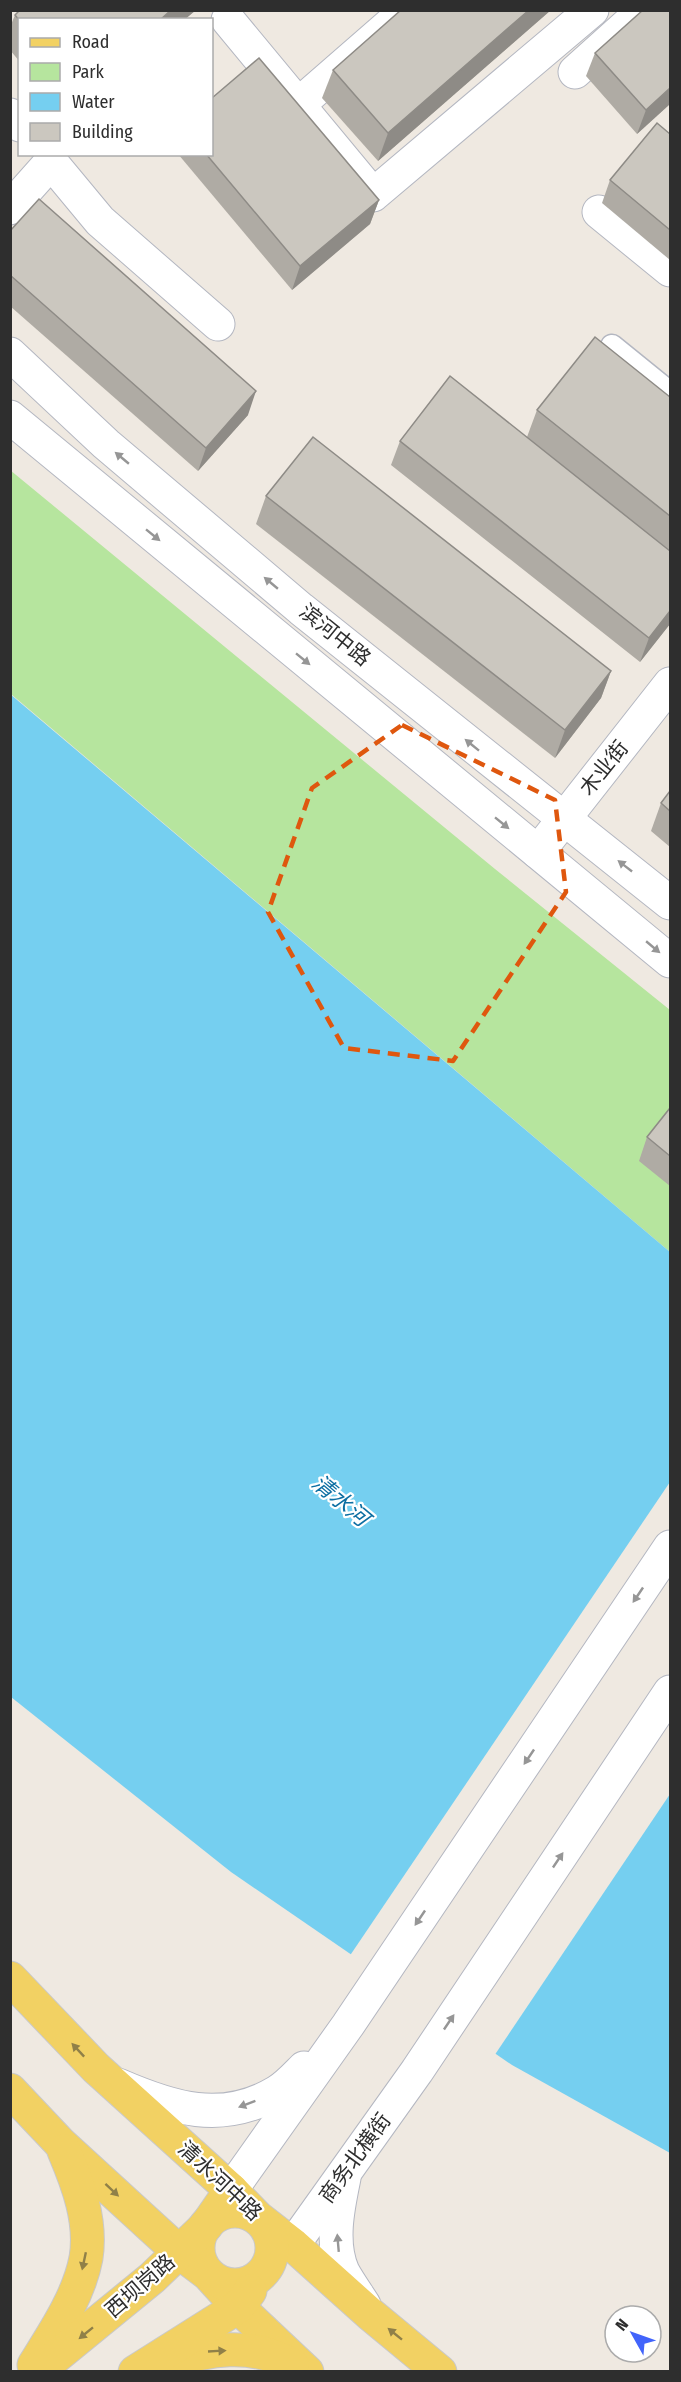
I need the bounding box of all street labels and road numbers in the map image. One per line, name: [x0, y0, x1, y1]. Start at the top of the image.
street label: 滨河中路: [294, 598, 376, 672]
street label: 木业街: [574, 735, 634, 801]
street label: 商务北横街: [314, 2108, 396, 2208]
street label: 清水河中路: [173, 2136, 267, 2226]
street label: 西坝岗路: [100, 2249, 180, 2323]

